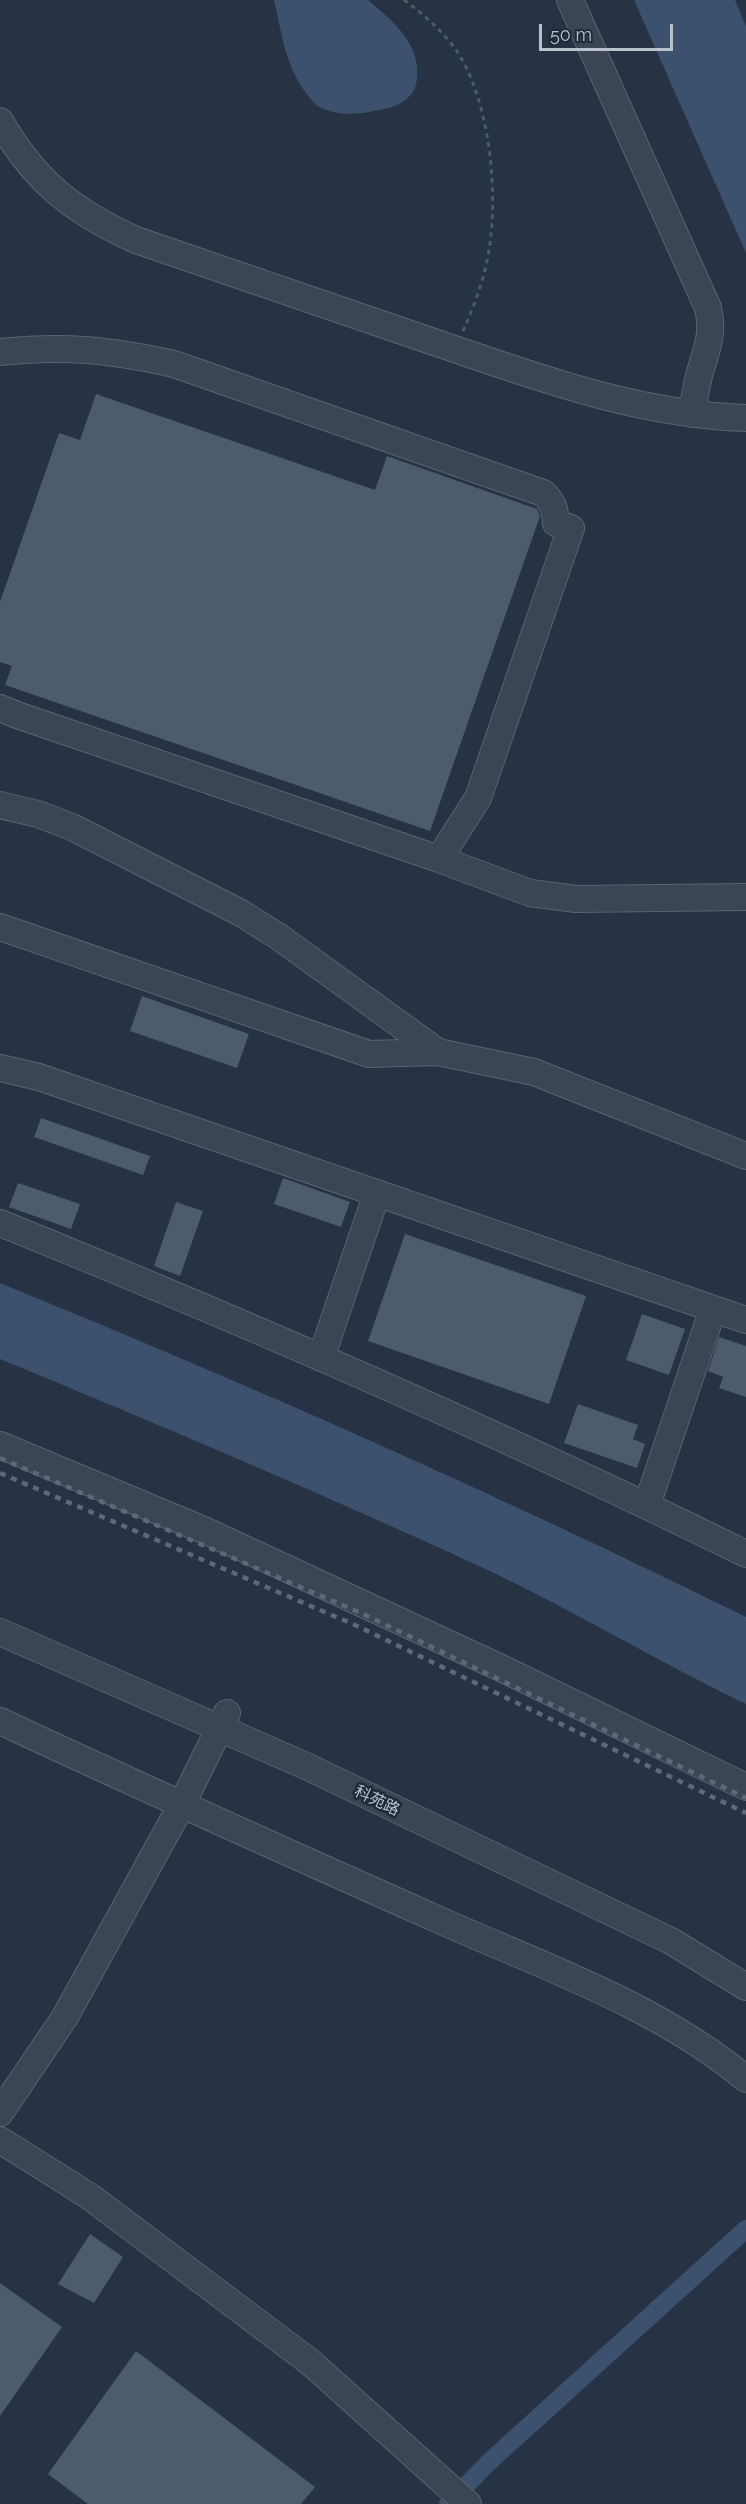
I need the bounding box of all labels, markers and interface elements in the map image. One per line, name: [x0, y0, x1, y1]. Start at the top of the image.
scale bar: [542, 12, 676, 50]
text: 50 m: [550, 24, 592, 45]
street label: 科苑路: [351, 1782, 403, 1820]

